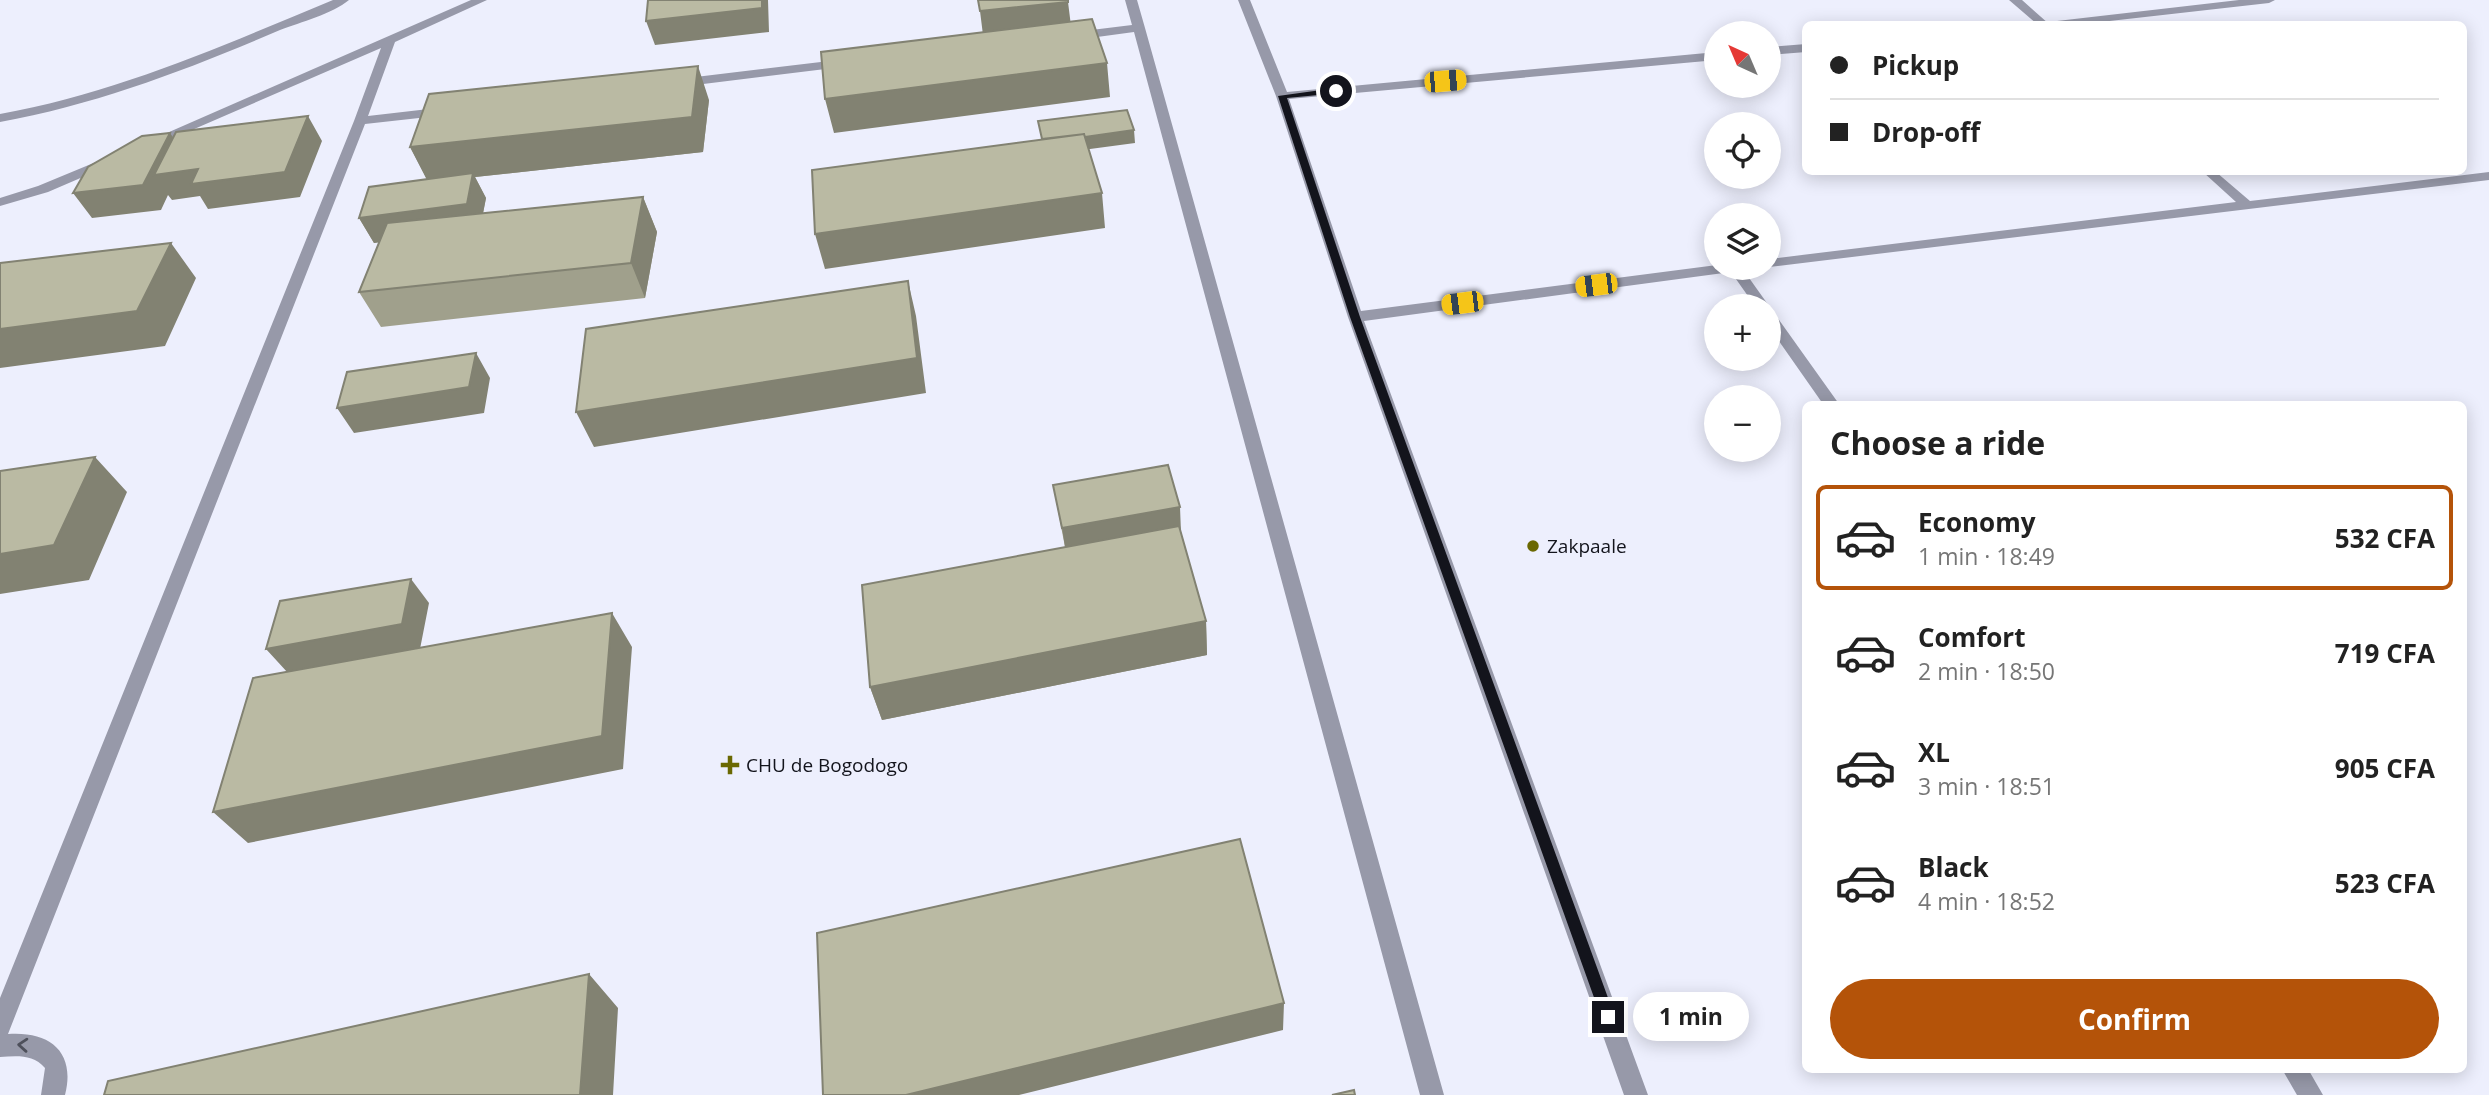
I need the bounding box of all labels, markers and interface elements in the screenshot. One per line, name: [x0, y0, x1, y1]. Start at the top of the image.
north arrow: [1704, 21, 1782, 98]
map controls: [1704, 21, 1781, 462]
text: Pickup: [1872, 47, 1959, 83]
car: [1424, 69, 1467, 93]
route start: [1320, 75, 1352, 107]
button: locate: [1704, 112, 1781, 189]
text: Drop-off: [1872, 114, 1980, 150]
button: layers: [1704, 203, 1781, 280]
car: [1574, 272, 1619, 298]
car: [1440, 290, 1485, 316]
button: +: [1704, 294, 1781, 371]
button: −: [1704, 385, 1781, 462]
text: Choose a ride: [1830, 421, 2045, 464]
text: Economy: [1918, 504, 2036, 540]
icon: car: [1834, 506, 1897, 569]
text: 532 CFA: [2335, 520, 2435, 556]
place label: Zakpaale: [1547, 533, 1627, 559]
marker: Zakpaale: [1525, 538, 1541, 554]
text: 1 min · 18:49: [1918, 540, 2055, 572]
text: Comfort: [1918, 619, 2025, 655]
icon: car: [1834, 621, 1897, 684]
text: 719 CFA: [2335, 635, 2435, 671]
text: 2 min · 18:50: [1918, 655, 2055, 687]
text: XL: [1918, 734, 1950, 770]
icon: car: [1834, 736, 1897, 799]
text: 905 CFA: [2335, 750, 2435, 786]
place label: CHU de Bogodogo: [746, 752, 908, 778]
marker: CHU de Bogodogo: [720, 755, 740, 775]
text: 3 min · 18:51: [1918, 770, 2055, 802]
text: Black: [1918, 849, 1989, 885]
icon: car: [1834, 851, 1897, 914]
text: 523 CFA: [2335, 865, 2435, 901]
text: 4 min · 18:52: [1918, 885, 2055, 917]
button: Confirm: [1830, 979, 2439, 1059]
callout: 1 min: [1632, 992, 1748, 1042]
text: 1 min: [1659, 1000, 1723, 1032]
route end: [1592, 1001, 1624, 1033]
one-way arrow: [17, 1038, 28, 1053]

